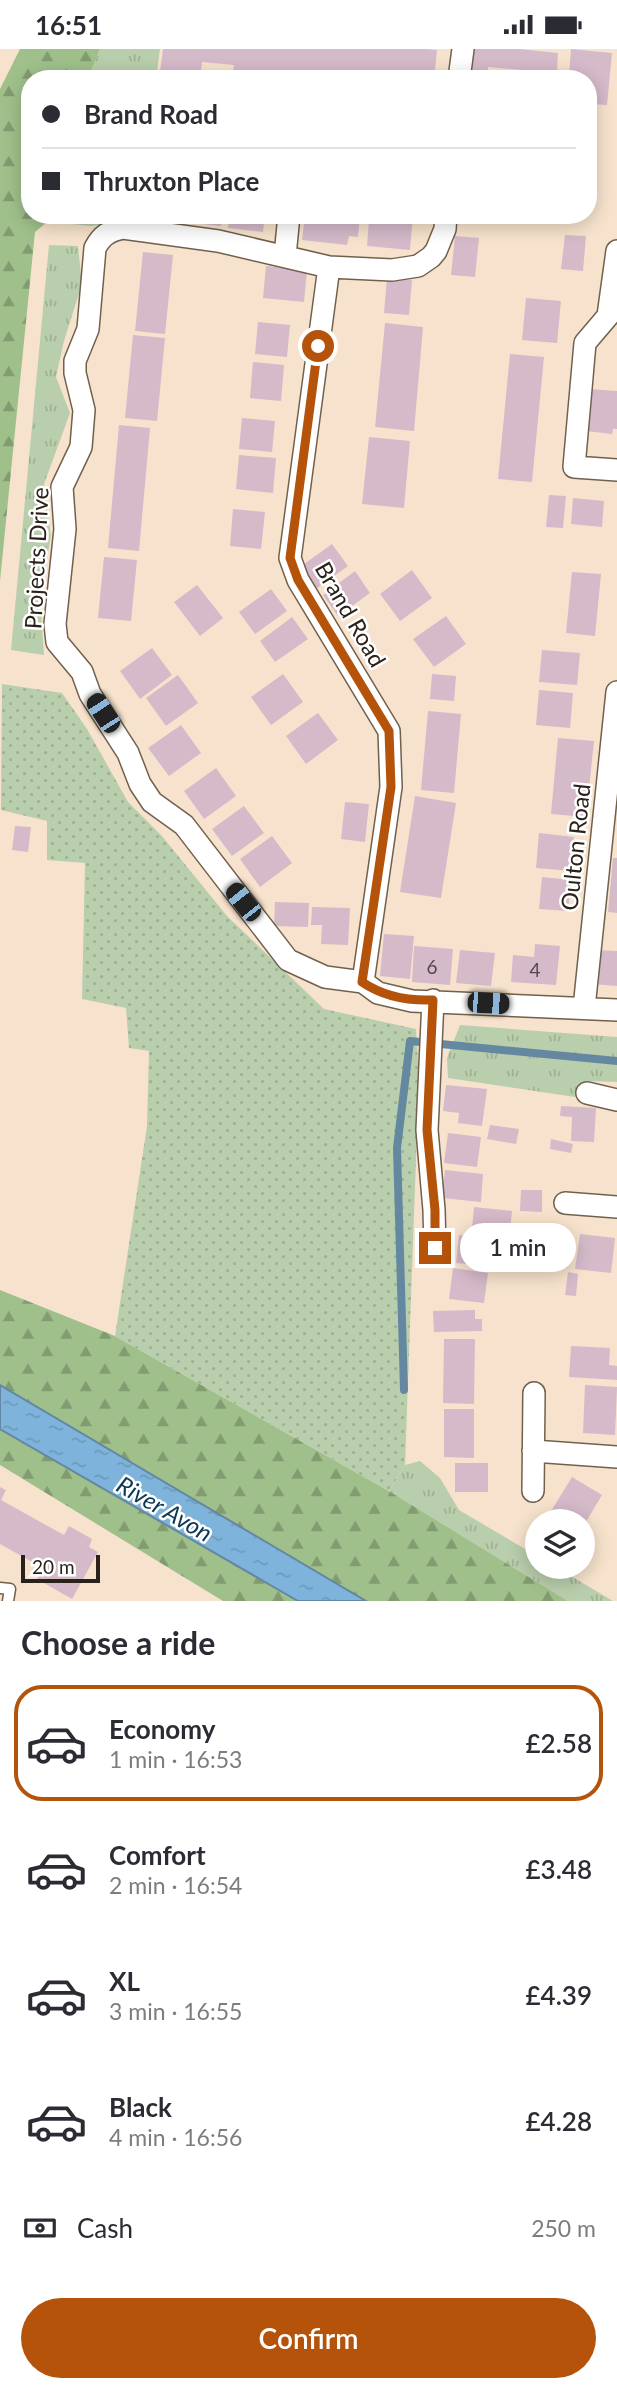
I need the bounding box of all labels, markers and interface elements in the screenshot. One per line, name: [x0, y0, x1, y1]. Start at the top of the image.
text: 16:51: [35, 9, 102, 41]
text: Brand Road: [84, 98, 218, 130]
text: Thruxton Place: [84, 165, 259, 197]
route start: [302, 330, 334, 362]
street label: Projects Drive: [18, 486, 54, 630]
street label: Brand Road: [310, 556, 392, 672]
car: [83, 690, 124, 736]
street label: Oulton Road: [554, 782, 596, 912]
car: [222, 879, 265, 925]
house number: 6: [426, 955, 438, 978]
house number: 4: [529, 958, 541, 981]
car: [467, 991, 510, 1015]
callout: 1 min: [460, 1223, 575, 1273]
route end: [419, 1232, 451, 1264]
text: 1 min: [490, 1233, 546, 1261]
water label: River Avon: [112, 1469, 218, 1547]
map controls: [525, 1509, 595, 1579]
button: layers: [525, 1509, 595, 1579]
scale bar: [21, 1552, 100, 1584]
text: 20 m: [32, 1555, 75, 1578]
text: Choose a ride: [21, 1623, 215, 1662]
icon: car: [25, 1712, 88, 1775]
text: Economy: [109, 1713, 215, 1745]
text: £2.58: [526, 1727, 592, 1759]
text: 1 min · 16:53: [109, 1745, 242, 1773]
icon: car: [25, 1838, 88, 1901]
text: Comfort: [109, 1839, 206, 1871]
text: £3.48: [526, 1853, 592, 1885]
text: 2 min · 16:54: [109, 1871, 242, 1899]
icon: car: [25, 1964, 88, 2027]
text: XL: [109, 1965, 140, 1997]
text: £4.39: [526, 1979, 592, 2011]
text: 3 min · 16:55: [109, 1997, 242, 2025]
icon: car: [25, 2090, 88, 2153]
text: Black: [109, 2091, 172, 2123]
text: £4.28: [526, 2105, 592, 2137]
text: 4 min · 16:56: [109, 2123, 242, 2151]
icon: cash: [21, 2209, 59, 2247]
text: Cash: [77, 2212, 133, 2244]
text: 250 m: [531, 2214, 596, 2242]
button: Confirm: [21, 2298, 596, 2378]

